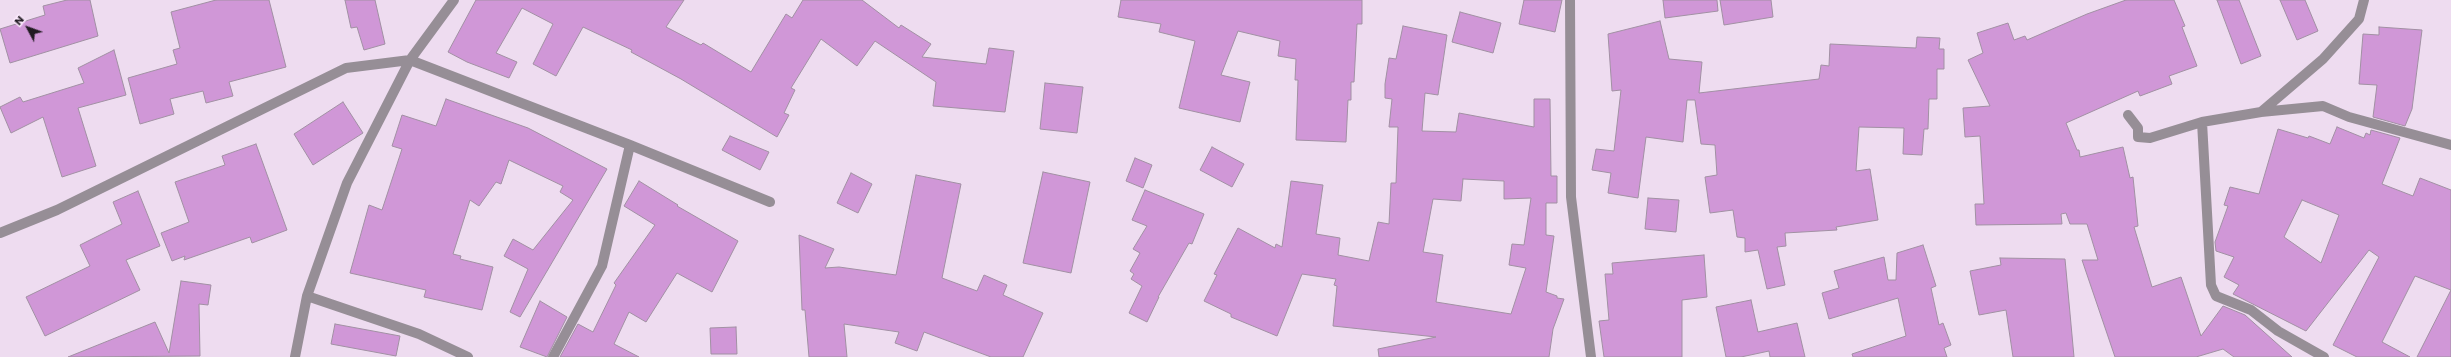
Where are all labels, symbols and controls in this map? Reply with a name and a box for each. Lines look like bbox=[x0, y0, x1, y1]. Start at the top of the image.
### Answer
north arrow bbox=[8, 8, 48, 48]
text: N bbox=[10, 12, 28, 29]

